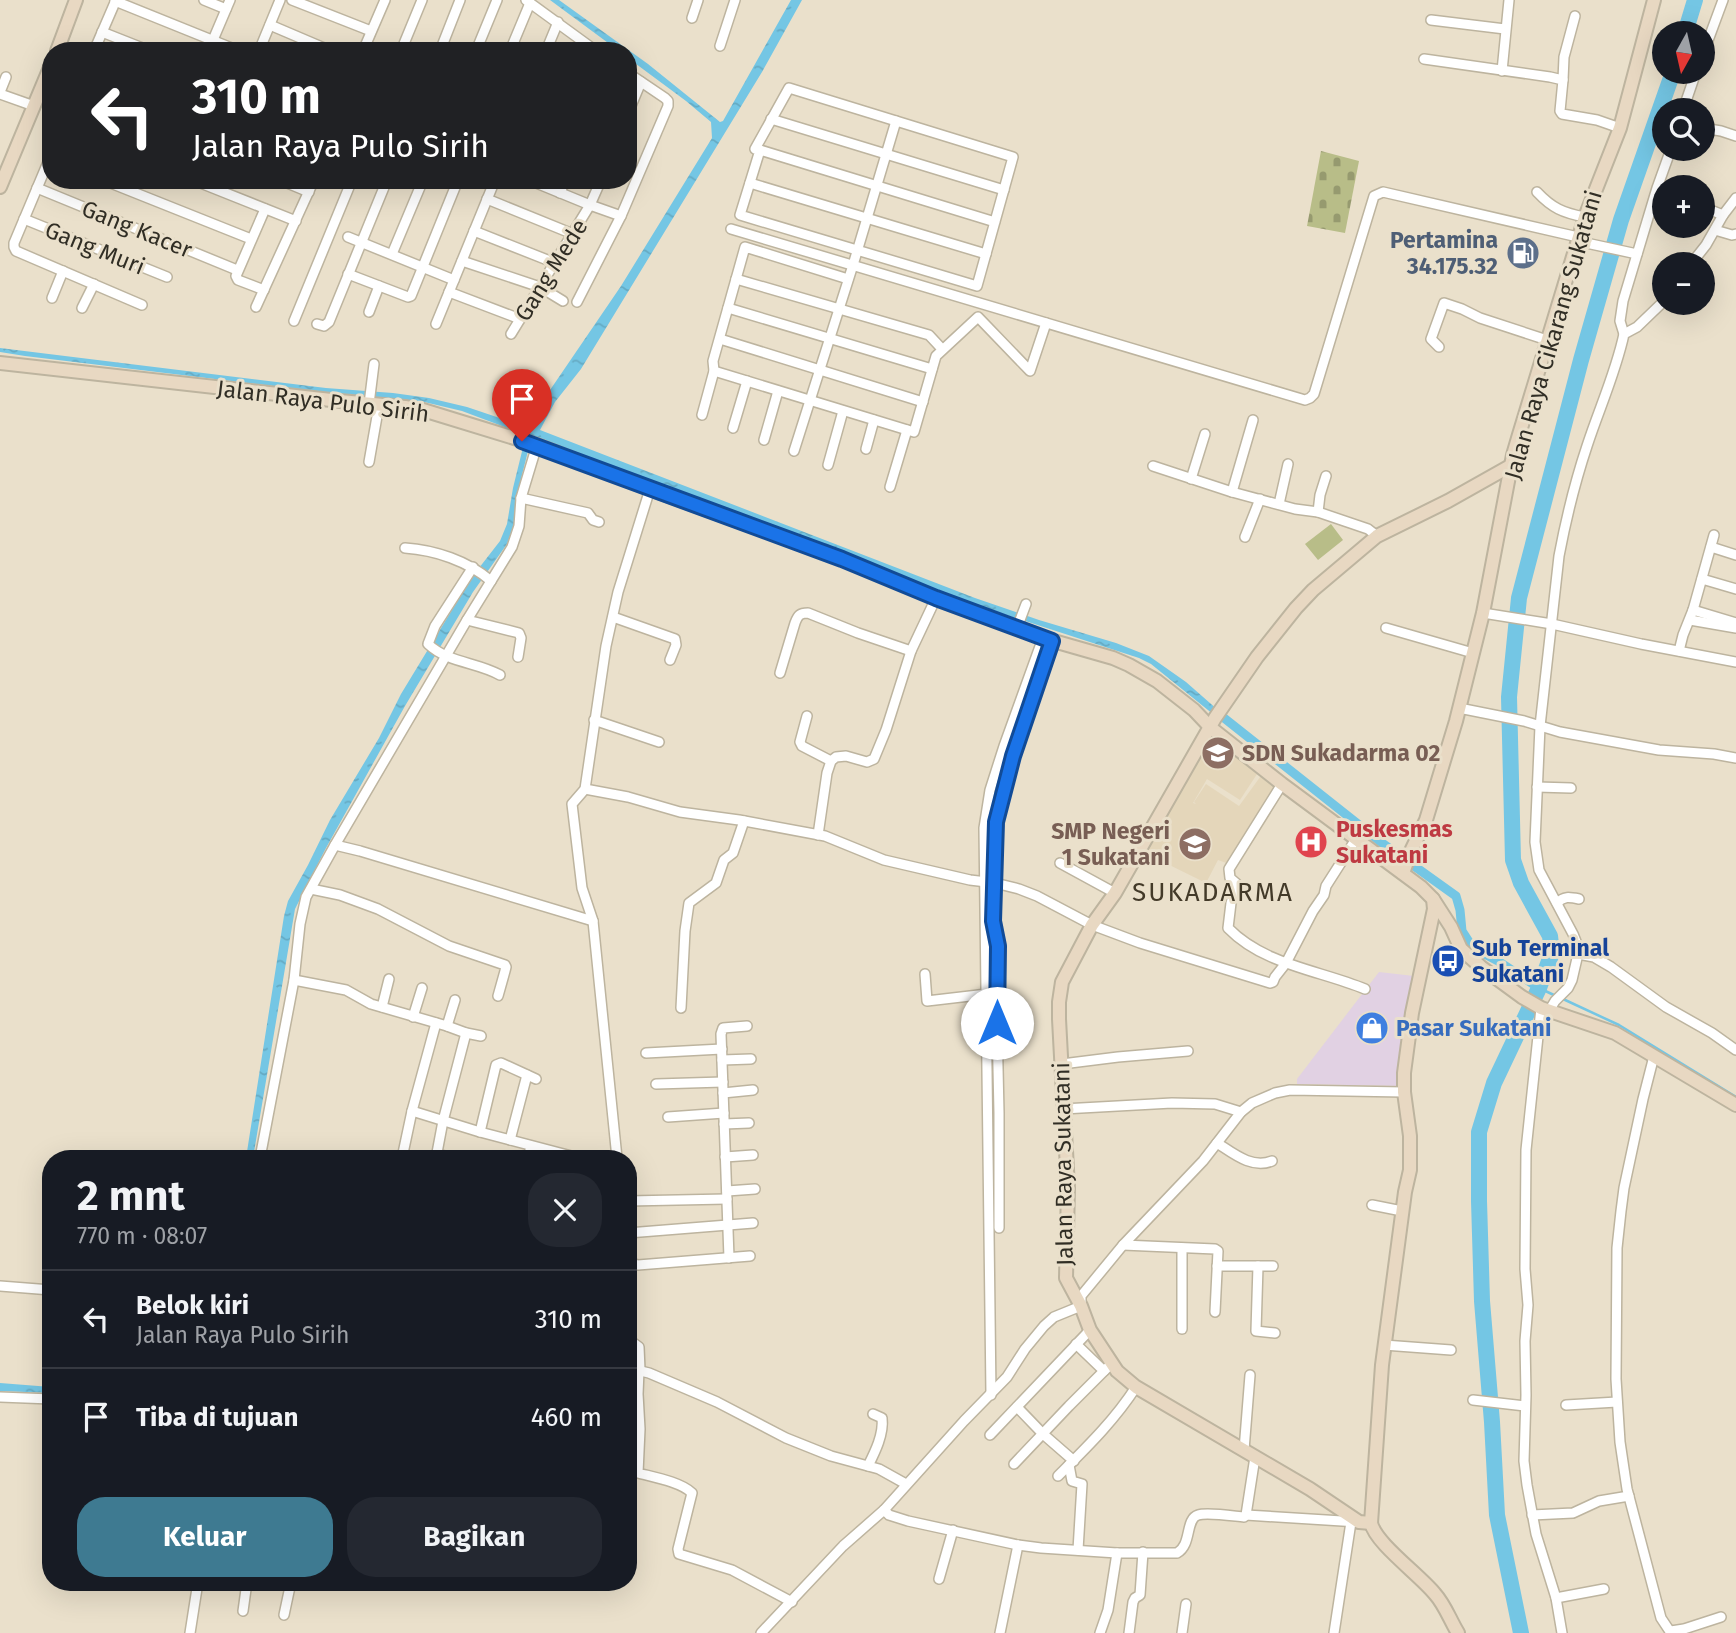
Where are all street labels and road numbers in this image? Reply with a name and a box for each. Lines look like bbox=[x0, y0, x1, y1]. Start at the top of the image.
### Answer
street label: Jalan Raya Cikarang Sukatani bbox=[1498, 187, 1608, 483]
street label: Gang Kacer bbox=[78, 194, 196, 264]
street label: Gang Mede bbox=[509, 214, 593, 326]
street label: Gang Muri bbox=[41, 215, 149, 281]
street label: Jalan Raya Pulo Sirih bbox=[215, 374, 431, 428]
street label: Jalan Raya Sukatani bbox=[1047, 1062, 1079, 1266]

